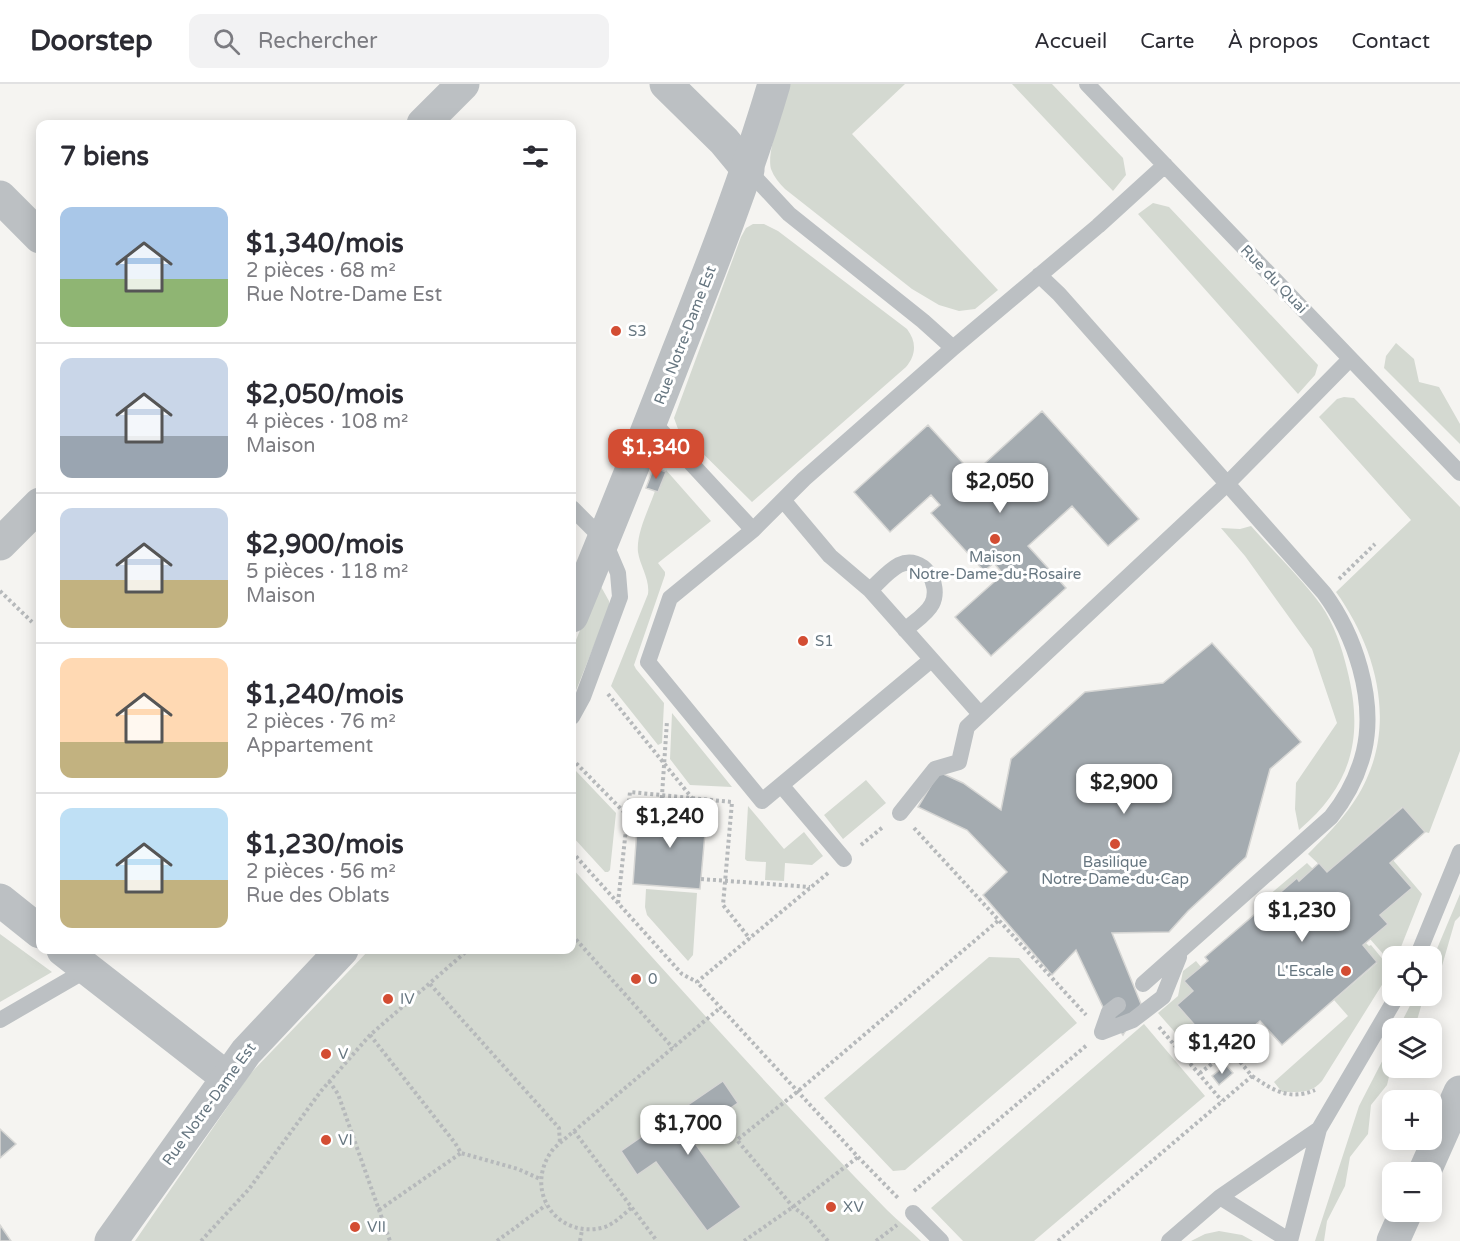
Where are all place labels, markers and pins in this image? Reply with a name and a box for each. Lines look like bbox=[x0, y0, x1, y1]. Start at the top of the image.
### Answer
place label: S3 bbox=[628, 322, 647, 340]
marker: S3 bbox=[609, 324, 623, 338]
pin: $1,340 bbox=[607, 429, 705, 480]
pin: $2,050 bbox=[951, 463, 1049, 514]
marker: Maison Notre-Dame-du-Rosaire bbox=[988, 532, 1002, 546]
place label: Maison Notre-Dame-du-Rosaire bbox=[909, 548, 1081, 583]
place label: S1 bbox=[815, 632, 834, 650]
marker: S1 bbox=[796, 634, 810, 648]
pin: $2,900 bbox=[1075, 764, 1173, 815]
pin: $1,240 bbox=[621, 798, 719, 849]
marker: Basilique Notre-Dame-du-Cap bbox=[1108, 837, 1122, 851]
place label: Basilique Notre-Dame-du-Cap bbox=[1041, 853, 1189, 888]
pin: $1,230 bbox=[1253, 892, 1351, 943]
place label: L'Escale bbox=[1277, 962, 1334, 980]
marker: L'Escale bbox=[1339, 964, 1353, 978]
place label: 0 bbox=[648, 970, 657, 988]
marker: 0 bbox=[629, 972, 643, 986]
place label: IV bbox=[400, 990, 415, 1008]
marker: IV bbox=[381, 992, 395, 1006]
pin: $1,420 bbox=[1173, 1024, 1271, 1075]
place label: V bbox=[338, 1045, 349, 1063]
marker: V bbox=[319, 1047, 333, 1061]
pin: $1,700 bbox=[639, 1105, 737, 1156]
place label: VI bbox=[338, 1131, 353, 1149]
marker: VI bbox=[319, 1133, 333, 1147]
place label: XV bbox=[843, 1198, 865, 1216]
marker: XV bbox=[824, 1200, 838, 1214]
place label: VII bbox=[367, 1218, 386, 1236]
marker: VII bbox=[348, 1220, 362, 1234]

